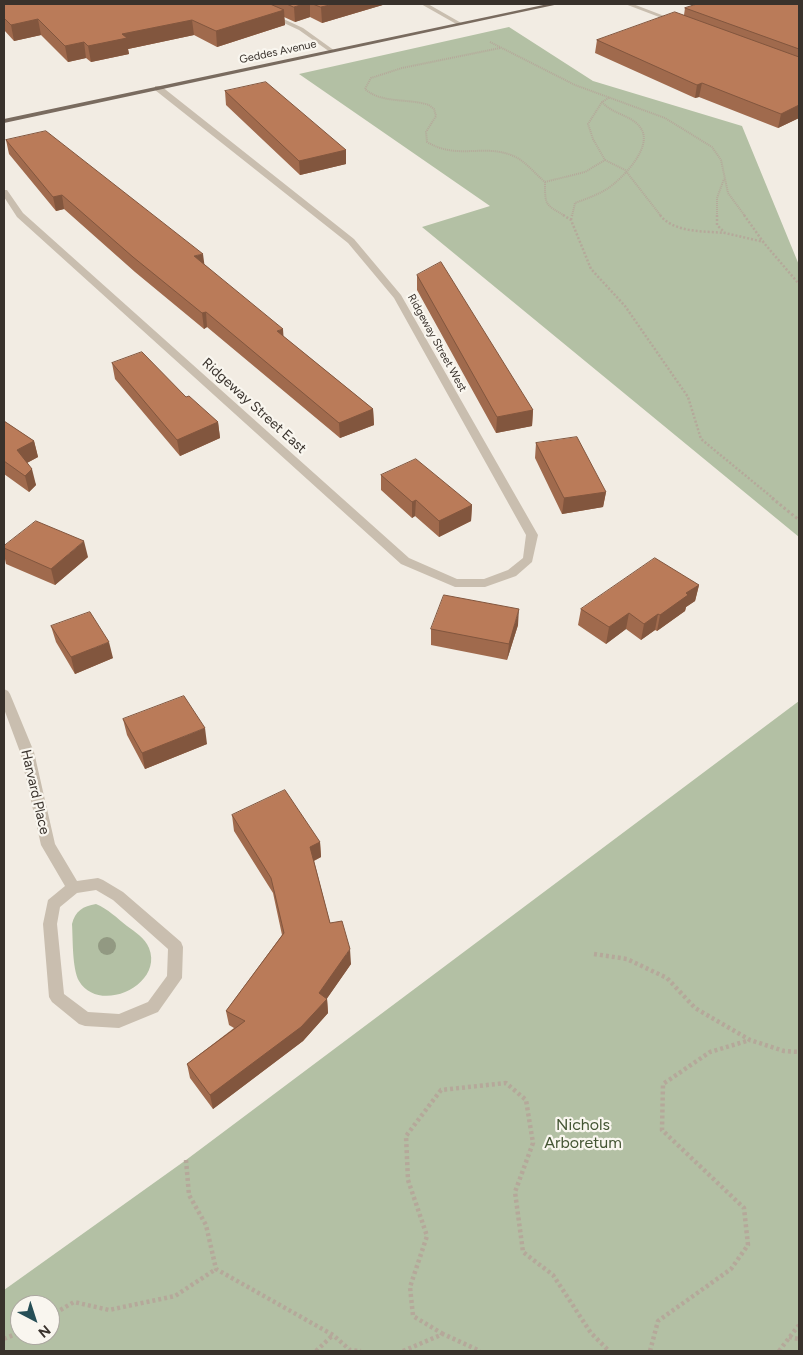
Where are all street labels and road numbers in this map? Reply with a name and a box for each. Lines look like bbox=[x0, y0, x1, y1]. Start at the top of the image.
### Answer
street label: Geddes Avenue bbox=[238, 37, 318, 67]
street label: Ridgeway Street West bbox=[405, 292, 469, 394]
street label: Ridgeway Street East bbox=[198, 355, 310, 457]
street label: Harvard Place bbox=[17, 748, 53, 836]

